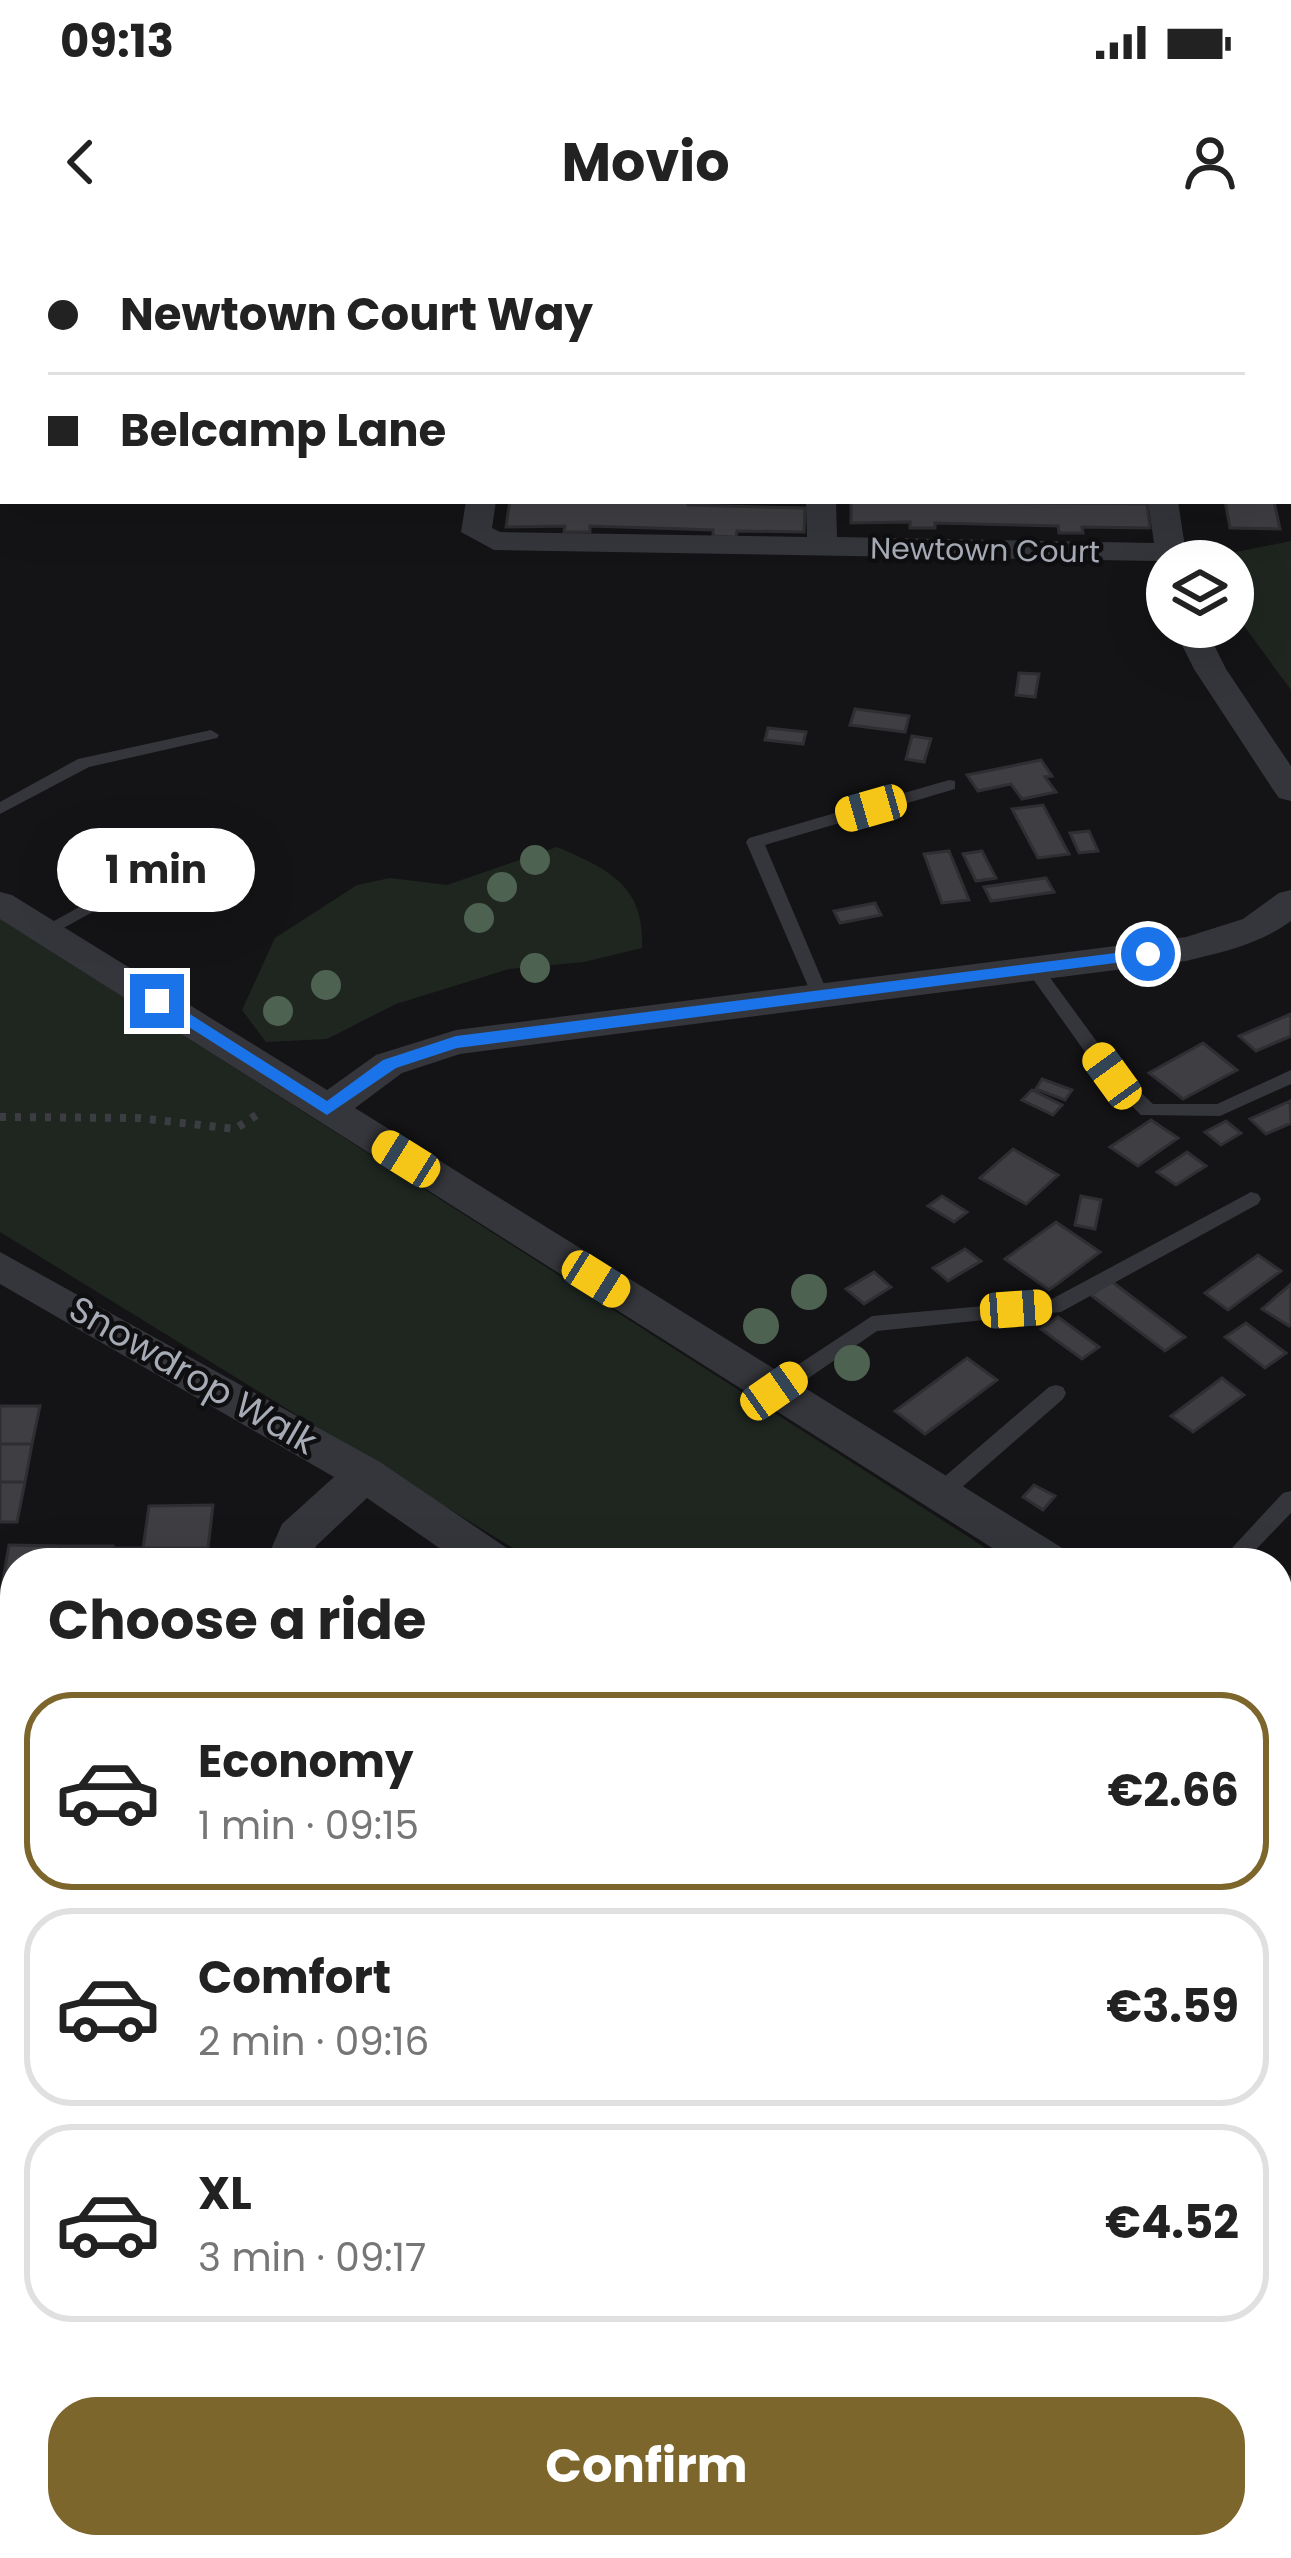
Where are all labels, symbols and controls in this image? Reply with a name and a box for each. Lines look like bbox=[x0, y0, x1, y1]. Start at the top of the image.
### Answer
text: 09:13 bbox=[60, 10, 174, 73]
text: Movio bbox=[561, 124, 730, 200]
icon: back bbox=[48, 129, 114, 195]
icon: person bbox=[1177, 129, 1243, 195]
text: Newtown Court Way bbox=[120, 283, 593, 346]
text: Belcamp Lane bbox=[120, 399, 446, 462]
street label: Newtown Court bbox=[870, 526, 1100, 574]
map controls bbox=[1146, 540, 1254, 648]
button: layers bbox=[1146, 540, 1254, 648]
car bbox=[831, 781, 911, 835]
callout: 1 min bbox=[58, 827, 256, 911]
text: 1 min bbox=[105, 842, 207, 897]
route start bbox=[1121, 927, 1175, 981]
route end bbox=[130, 974, 184, 1028]
car bbox=[1076, 1036, 1148, 1116]
car bbox=[366, 1125, 446, 1193]
car bbox=[556, 1245, 636, 1313]
street label: Snowdrop Walk bbox=[60, 1283, 327, 1467]
car bbox=[979, 1289, 1053, 1329]
car bbox=[734, 1356, 814, 1426]
text: Choose a ride bbox=[48, 1582, 426, 1658]
text: Economy bbox=[198, 1730, 413, 1793]
icon: car bbox=[54, 1737, 162, 1845]
text: €2.66 bbox=[1107, 1759, 1239, 1822]
text: 1 min · 09:15 bbox=[198, 1798, 419, 1853]
text: Comfort bbox=[198, 1946, 391, 2009]
icon: car bbox=[54, 1953, 162, 2061]
text: €3.59 bbox=[1106, 1975, 1239, 2038]
text: 2 min · 09:16 bbox=[198, 2014, 429, 2069]
text: XL bbox=[198, 2162, 252, 2225]
icon: car bbox=[54, 2169, 162, 2277]
text: €4.52 bbox=[1105, 2191, 1239, 2254]
text: 3 min · 09:17 bbox=[198, 2230, 426, 2285]
button: Confirm bbox=[48, 2397, 1245, 2535]

